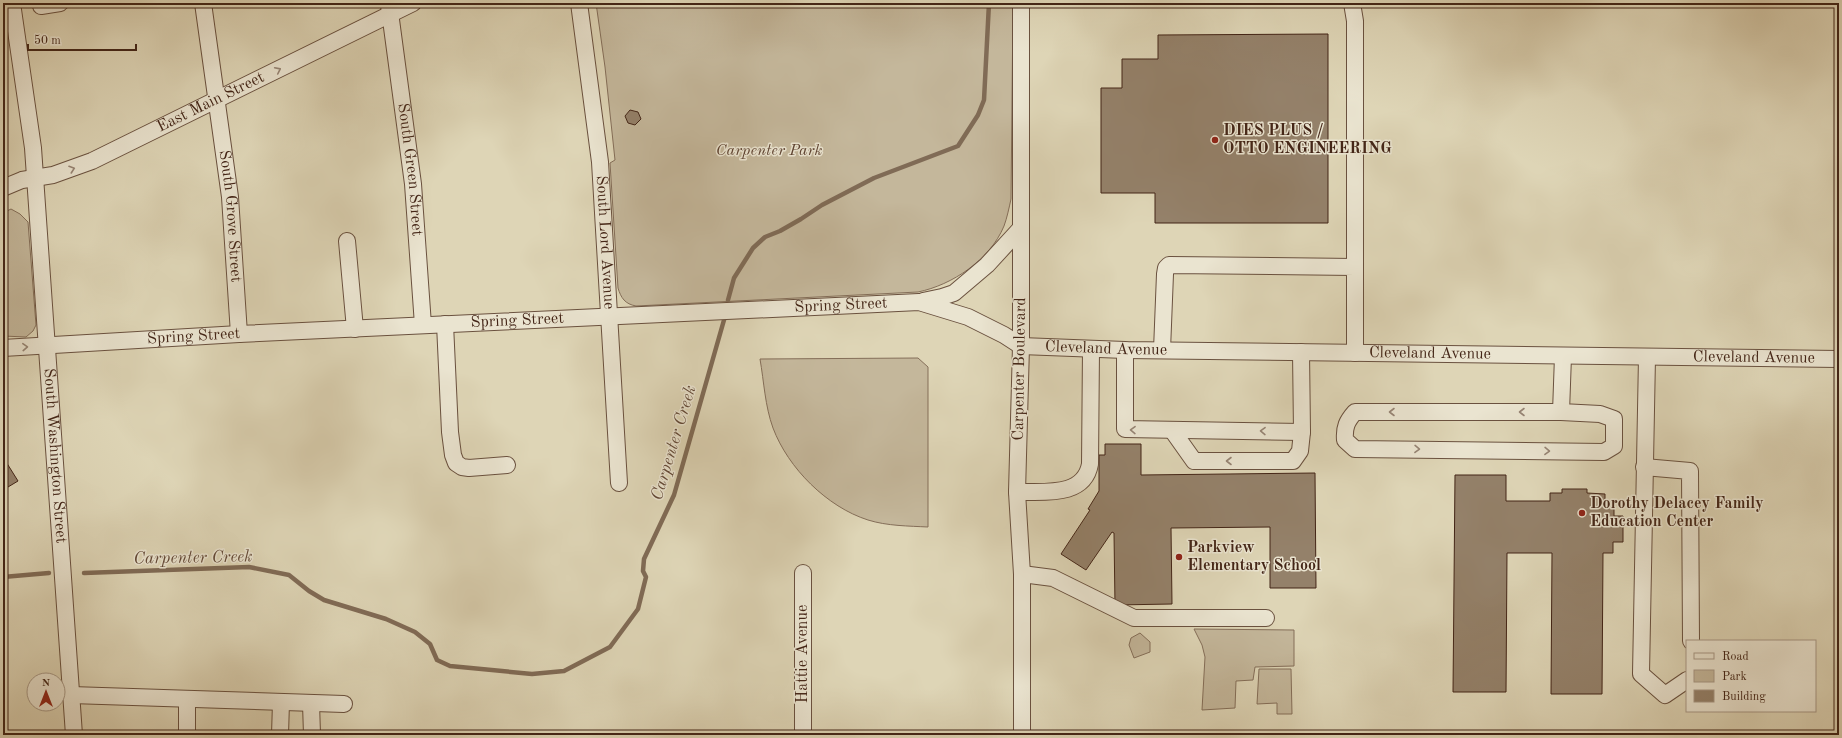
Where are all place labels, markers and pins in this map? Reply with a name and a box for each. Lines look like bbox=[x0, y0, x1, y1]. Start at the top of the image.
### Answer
place label: DIES PLUS / OTTO ENGINEERING bbox=[1223, 123, 1392, 157]
marker: DIES PLUS / OTTO ENGINEERING bbox=[1210, 135, 1220, 145]
place label: Dorothy Delacey Family Education Center bbox=[1590, 496, 1764, 530]
marker: Dorothy Delacey Family Education Center bbox=[1577, 508, 1587, 518]
place label: Parkview Elementary School bbox=[1187, 540, 1321, 574]
marker: Parkview Elementary School bbox=[1174, 552, 1184, 562]

